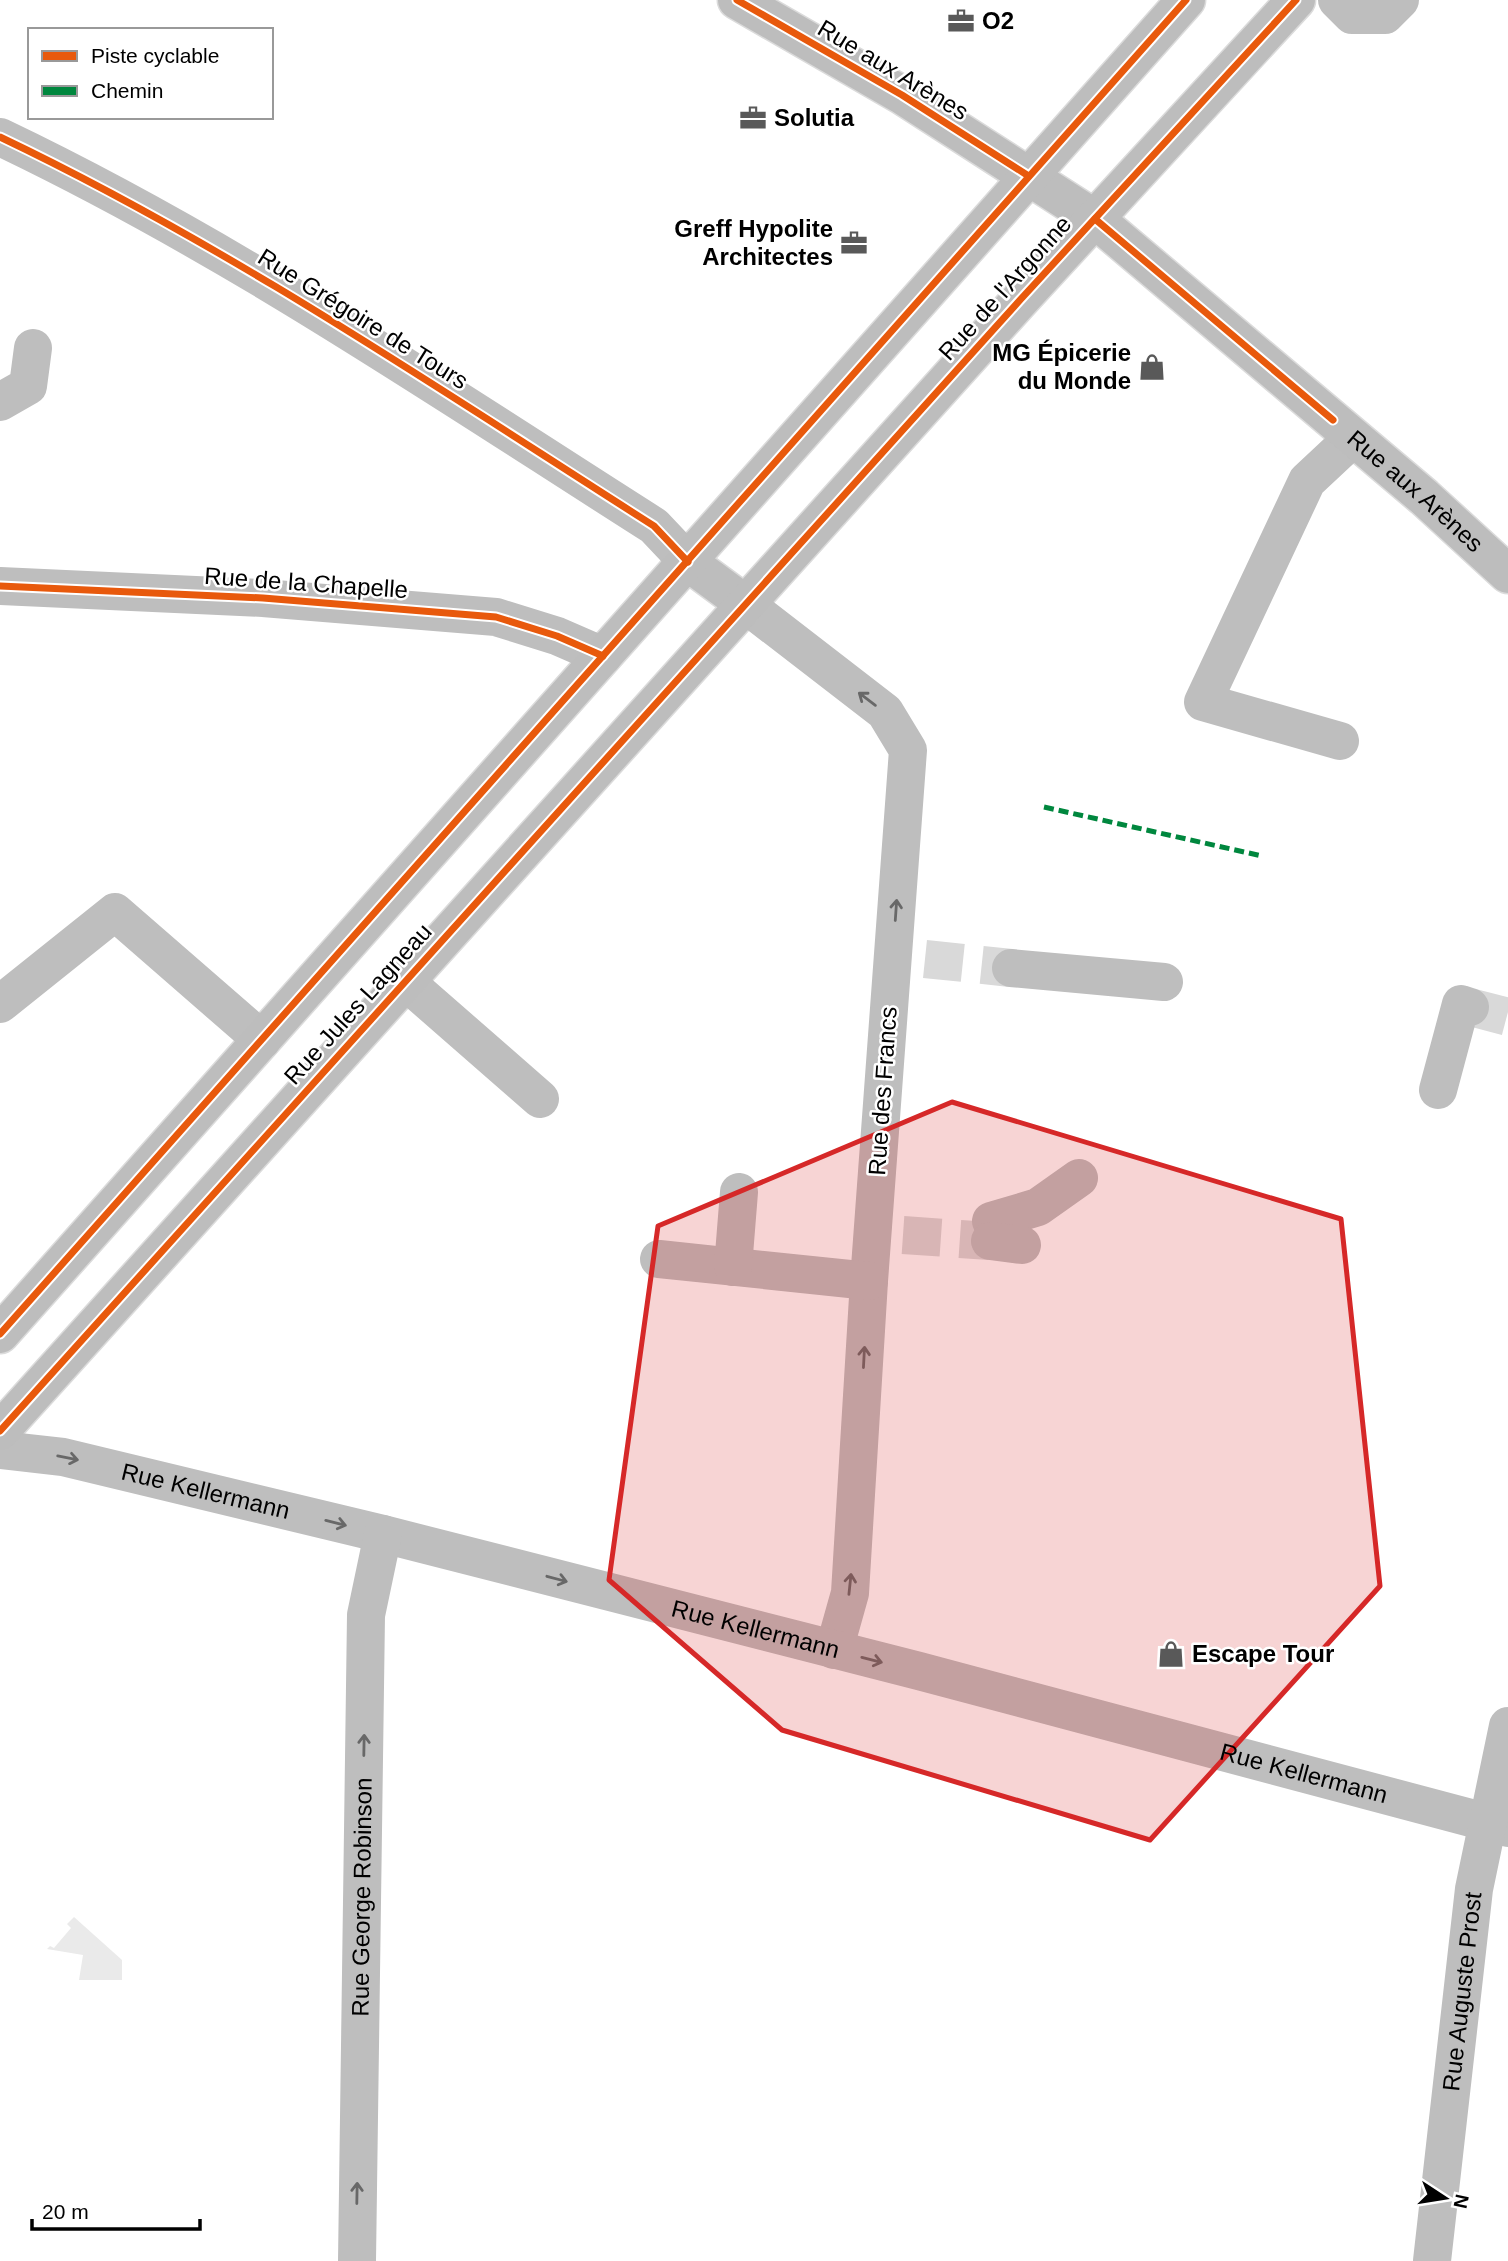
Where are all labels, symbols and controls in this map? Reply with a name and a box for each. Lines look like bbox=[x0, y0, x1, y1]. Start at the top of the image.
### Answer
office icon: O2 bbox=[946, 6, 976, 36]
place label: O2 bbox=[982, 7, 1014, 34]
street label: Rue aux Arènes bbox=[813, 14, 973, 125]
legend bbox=[28, 28, 273, 119]
text: Piste cyclable bbox=[91, 44, 219, 67]
text: Chemin bbox=[91, 79, 163, 102]
office icon: Solutia bbox=[738, 103, 768, 133]
place label: Solutia bbox=[774, 104, 855, 131]
street label: Rue de l'Argonne bbox=[933, 210, 1076, 365]
place label: Greff Hypolite Architectes bbox=[674, 215, 833, 270]
office icon: Greff Hypolite Architectes bbox=[839, 228, 869, 258]
street label: Rue Grégoire de Tours bbox=[253, 243, 473, 394]
place label: MG Épicerie du Monde bbox=[992, 339, 1131, 394]
shop icon: MG Épicerie du Monde bbox=[1137, 352, 1167, 382]
street label: Rue aux Arènes bbox=[1342, 424, 1489, 557]
street label: Rue de la Chapelle bbox=[203, 562, 409, 603]
one-way arrow bbox=[858, 691, 877, 706]
one-way arrow bbox=[890, 900, 903, 922]
street label: Rue Jules Lagneau bbox=[278, 918, 437, 1090]
street label: Rue des Francs bbox=[863, 1006, 902, 1176]
one-way arrow bbox=[858, 1346, 871, 1369]
one-way arrow bbox=[56, 1452, 79, 1466]
street label: Rue Kellermann bbox=[119, 1458, 293, 1524]
one-way arrow bbox=[325, 1517, 347, 1530]
one-way arrow bbox=[545, 1573, 568, 1586]
one-way arrow bbox=[844, 1573, 857, 1596]
street label: Rue Kellermann bbox=[669, 1594, 842, 1663]
shop icon: Escape Tour bbox=[1156, 1639, 1186, 1669]
place label: Escape Tour bbox=[1192, 1640, 1334, 1667]
one-way arrow bbox=[860, 1654, 883, 1667]
one-way arrow bbox=[357, 1734, 371, 1757]
street label: Rue Kellermann bbox=[1217, 1738, 1391, 1808]
street label: Rue George Robinson bbox=[346, 1777, 377, 2017]
street label: Rue Auguste Prost bbox=[1437, 1890, 1487, 2093]
north arrow bbox=[1410, 2163, 1480, 2233]
one-way arrow bbox=[351, 2182, 364, 2205]
scale bar bbox=[32, 2188, 200, 2232]
text: N bbox=[1449, 2193, 1473, 2210]
text: 20 m bbox=[42, 2200, 89, 2223]

